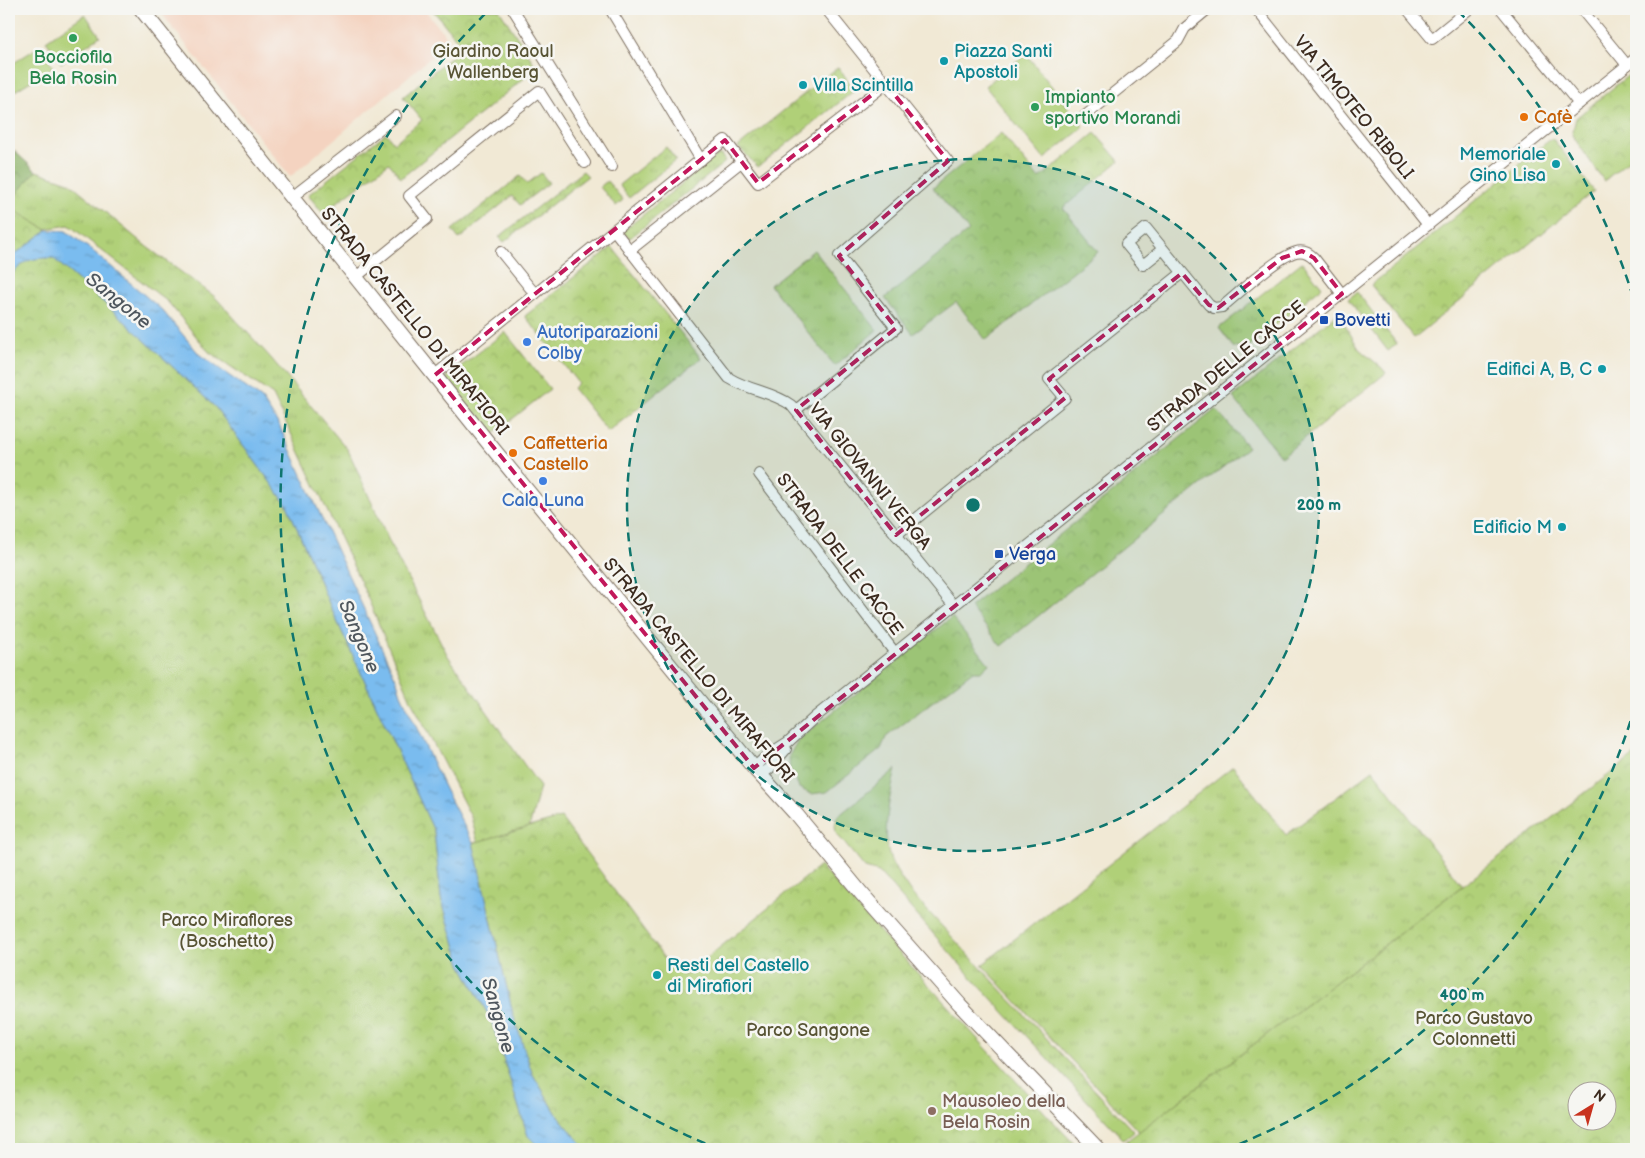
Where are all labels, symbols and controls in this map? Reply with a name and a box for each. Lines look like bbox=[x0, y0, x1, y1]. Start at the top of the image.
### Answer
street label: VIA TIMOTEO RIBOLI bbox=[1289, 31, 1418, 183]
marker: Bocciofila Bela Rosin bbox=[67, 32, 79, 44]
park label: Giardino Raoul Wallenberg bbox=[433, 41, 553, 83]
place label: Piazza Santi Apostoli bbox=[954, 41, 1052, 83]
place label: Bocciofila Bela Rosin bbox=[29, 47, 117, 89]
marker: Piazza Santi Apostoli bbox=[938, 55, 950, 67]
place label: Villa Scintilla bbox=[813, 75, 914, 96]
marker: Villa Scintilla bbox=[797, 79, 809, 91]
place label: Impianto sportivo Morandi bbox=[1045, 87, 1181, 129]
marker: Impianto sportivo Morandi bbox=[1029, 101, 1041, 113]
place label: Cafè bbox=[1534, 107, 1573, 128]
marker: Cafè bbox=[1518, 111, 1530, 123]
place label: Memoriale Gino Lisa bbox=[1459, 144, 1546, 186]
marker: Memoriale Gino Lisa bbox=[1550, 158, 1562, 170]
street label: STRADA CASTELLO DI MIRAFIORI bbox=[316, 203, 513, 439]
water label: Sangone bbox=[81, 268, 155, 334]
street label: STRADA DELLE CACCE bbox=[1143, 296, 1309, 436]
place label: Bovetti bbox=[1334, 310, 1391, 331]
marker: Bovetti bbox=[1318, 314, 1330, 326]
place label: Autoriparazioni Colby bbox=[537, 322, 658, 364]
marker: Autoriparazioni Colby bbox=[521, 336, 533, 348]
place label: Edifici A, B, C bbox=[1486, 359, 1592, 380]
marker: Edifici A, B, C bbox=[1596, 363, 1608, 375]
street label: VIA GIOVANNI VERGA bbox=[804, 399, 935, 554]
place label: Caffetteria Castello bbox=[523, 433, 608, 475]
marker: Caffetteria Castello bbox=[507, 447, 519, 459]
street label: STRADA DELLE CACCE bbox=[772, 469, 907, 639]
marker: Cala Luna bbox=[537, 475, 549, 487]
place label: Cala Luna bbox=[502, 490, 584, 511]
centre of rings bbox=[964, 496, 982, 514]
text: 200 m bbox=[1297, 496, 1341, 515]
place label: Edificio M bbox=[1472, 517, 1552, 538]
marker: Edificio M bbox=[1556, 521, 1568, 533]
place label: Verga bbox=[1009, 544, 1056, 565]
marker: Verga bbox=[993, 548, 1005, 560]
street label: STRADA CASTELLO DI MIRAFIORI bbox=[599, 554, 799, 787]
water label: Sangone bbox=[333, 597, 384, 677]
park label: Parco Miraflores (Boschetto) bbox=[161, 910, 293, 952]
place label: Resti del Castello di Mirafiori bbox=[667, 955, 810, 997]
marker: Resti del Castello di Mirafiori bbox=[651, 969, 663, 981]
water label: Sangone bbox=[476, 975, 519, 1056]
text: 400 m bbox=[1440, 986, 1484, 1005]
park label: Parco Gustavo Colonnetti bbox=[1415, 1008, 1533, 1050]
park label: Parco Sangone bbox=[746, 1020, 870, 1041]
north arrow bbox=[1568, 1080, 1618, 1130]
text: N bbox=[1590, 1086, 1609, 1106]
place label: Mausoleo della Bela Rosin bbox=[942, 1091, 1066, 1133]
marker: Mausoleo della Bela Rosin bbox=[926, 1105, 938, 1117]

